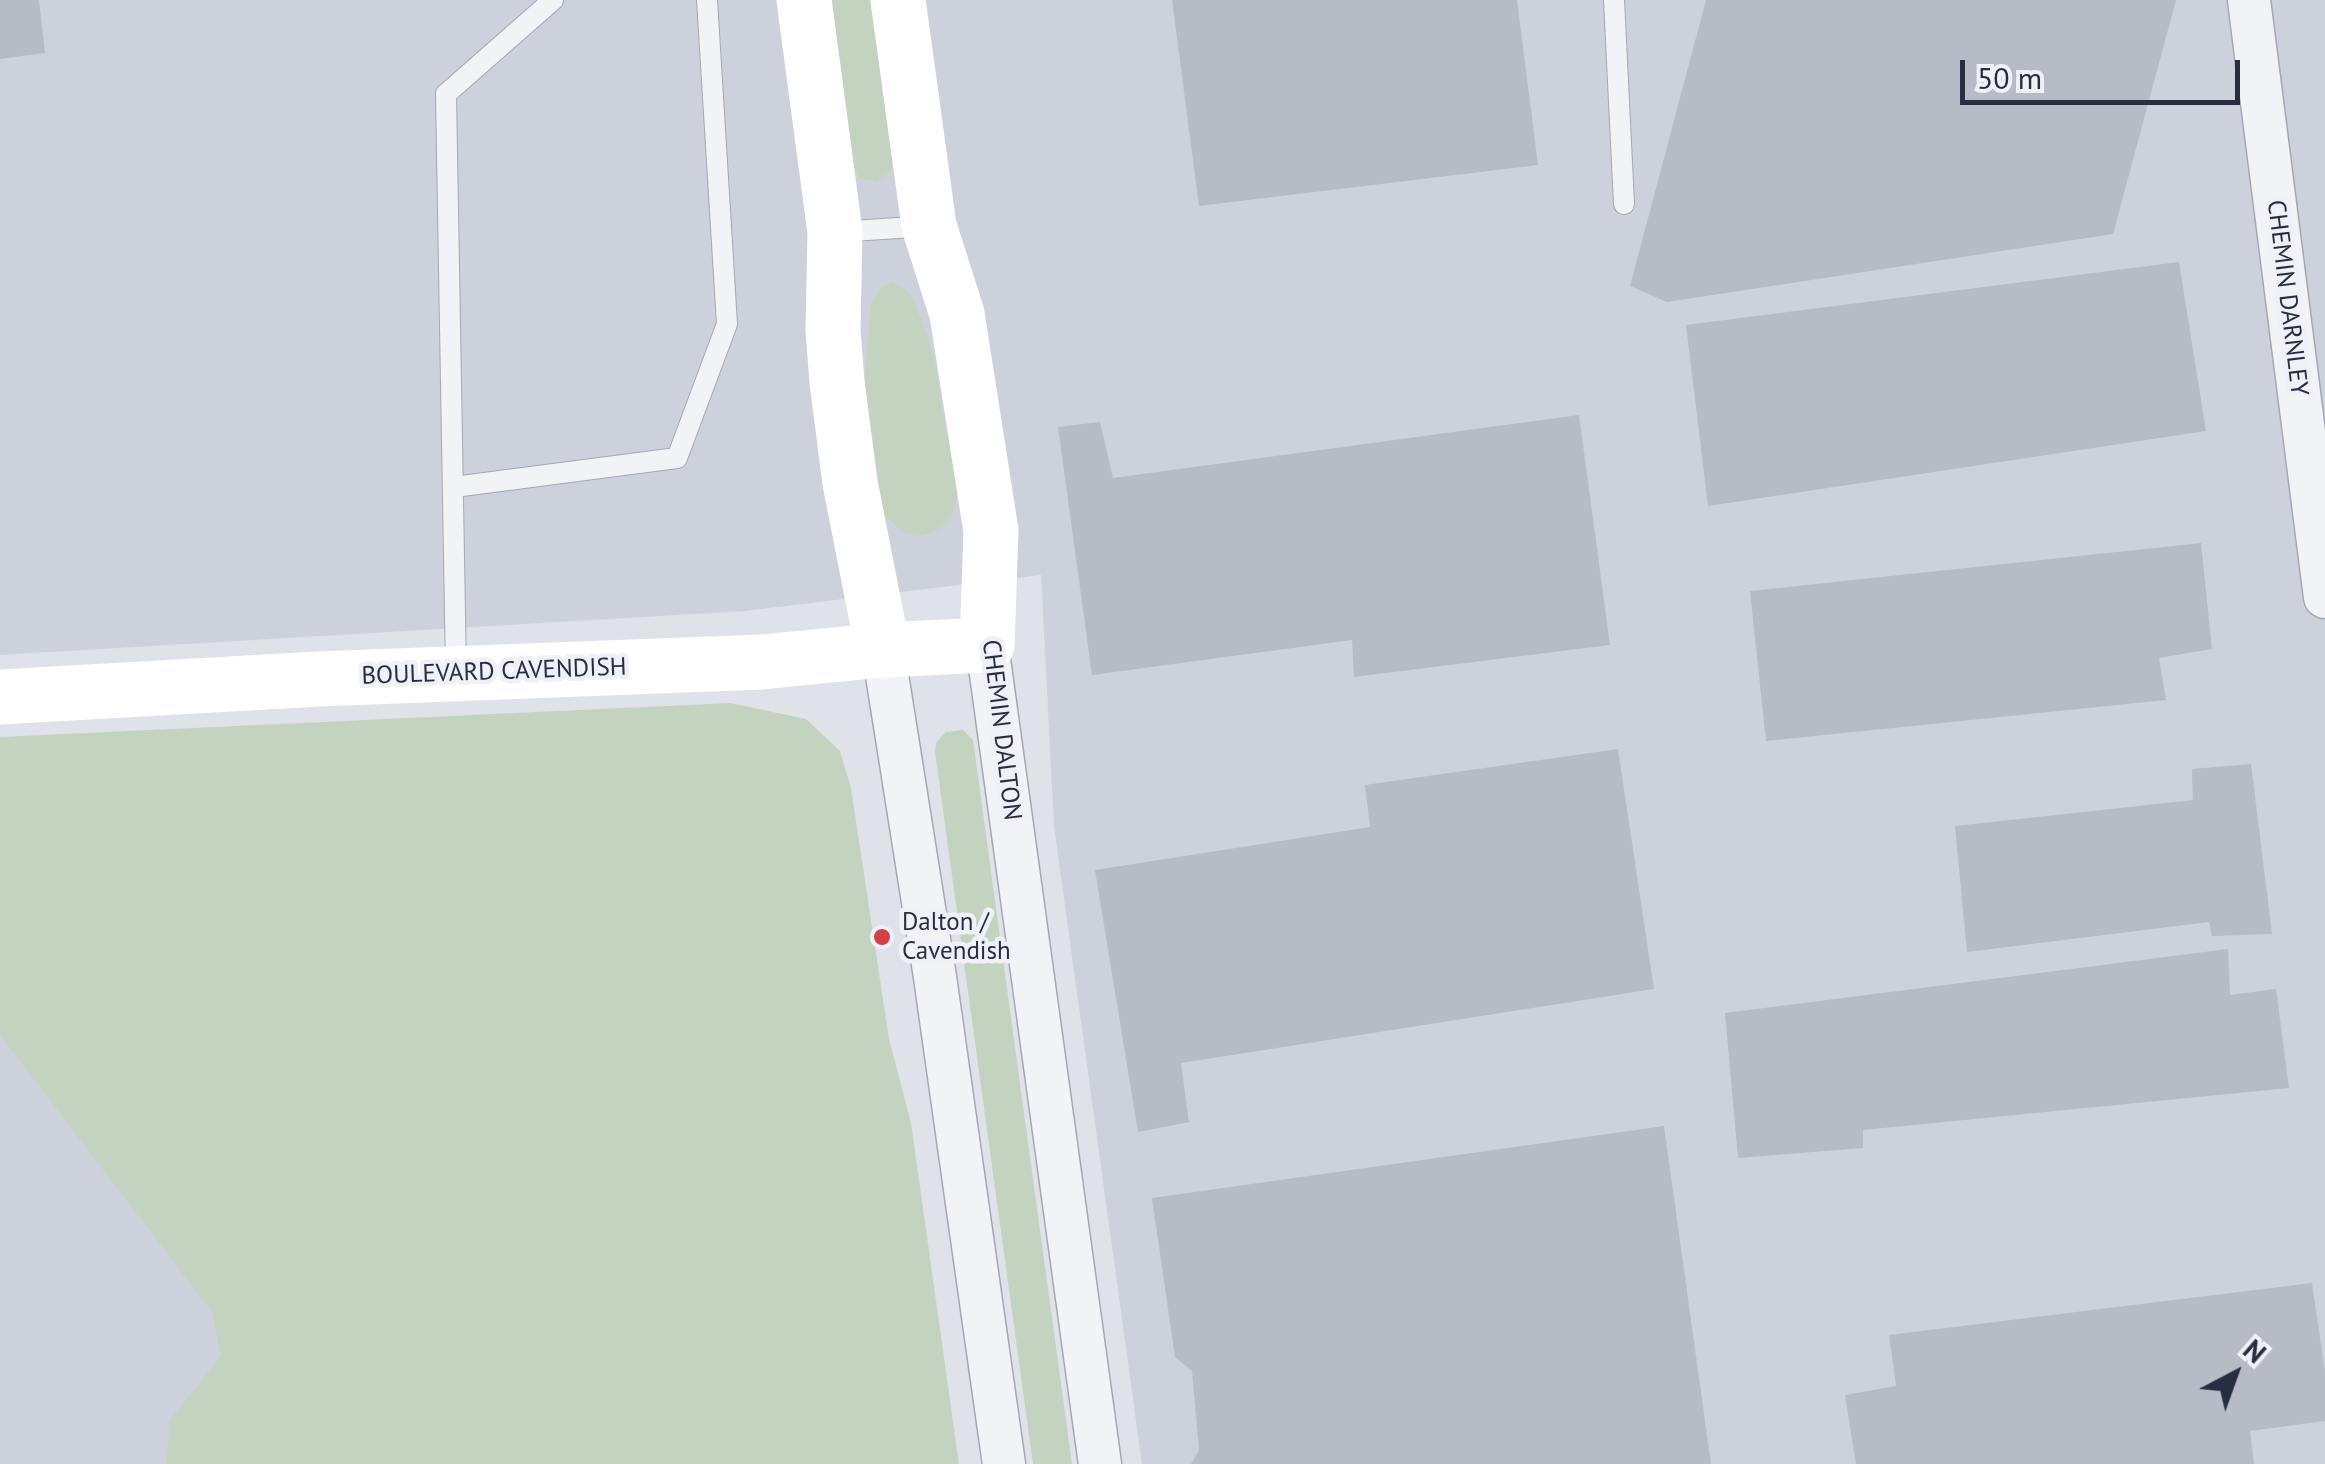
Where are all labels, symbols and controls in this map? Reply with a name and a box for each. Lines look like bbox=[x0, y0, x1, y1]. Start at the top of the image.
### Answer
scale bar bbox=[1965, 40, 2245, 102]
text: 50 m bbox=[1977, 58, 2042, 97]
street label: CHEMIN DARNLEY bbox=[2260, 198, 2314, 398]
street label: CHEMIN DALTON bbox=[975, 638, 1027, 822]
street label: BOULEVARD CAVENDISH bbox=[361, 652, 627, 692]
place label: Dalton / Cavendish bbox=[902, 908, 1011, 967]
marker: Dalton / Cavendish bbox=[871, 926, 893, 948]
north arrow bbox=[2185, 1324, 2285, 1424]
text: N bbox=[2236, 1331, 2274, 1371]

